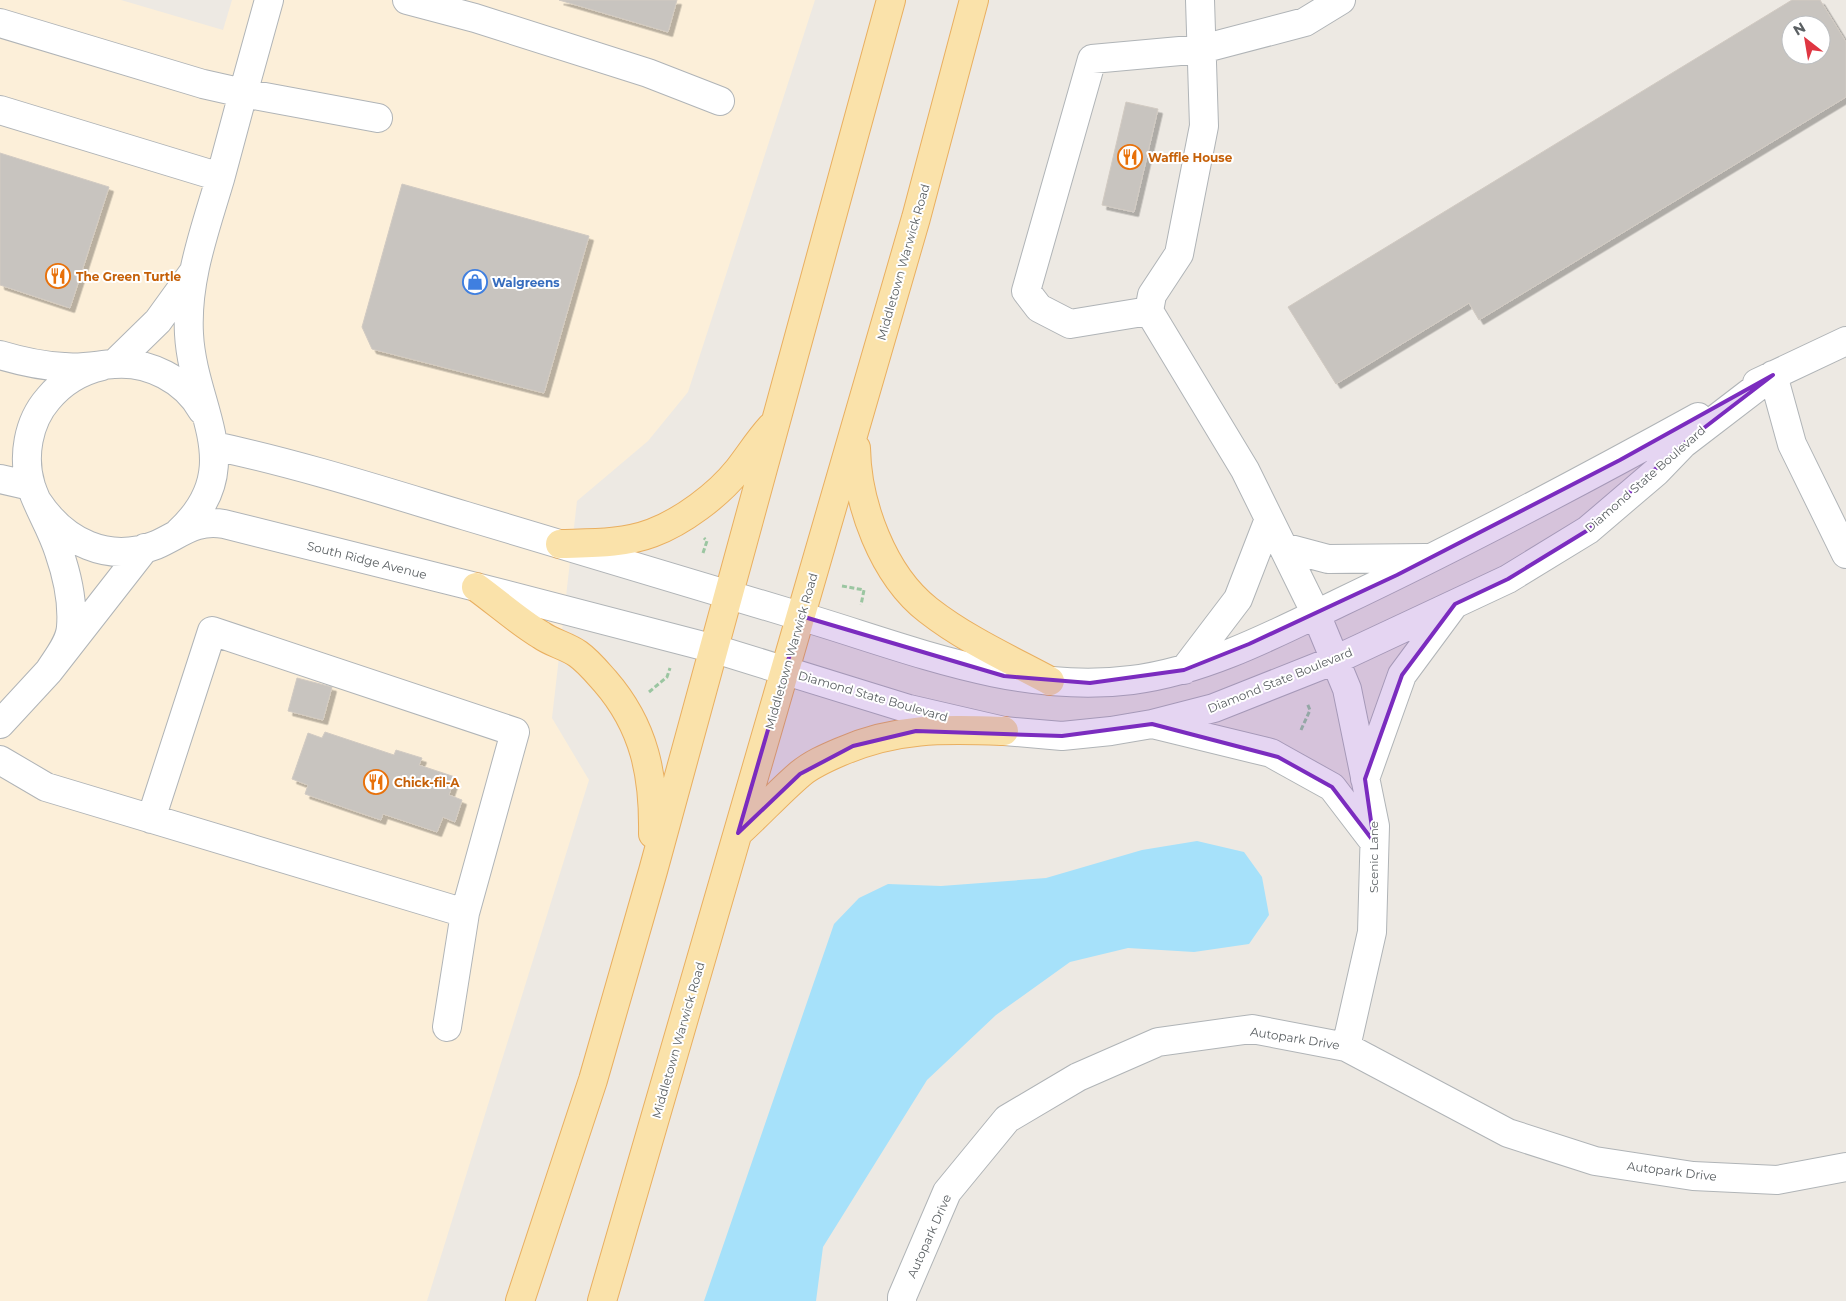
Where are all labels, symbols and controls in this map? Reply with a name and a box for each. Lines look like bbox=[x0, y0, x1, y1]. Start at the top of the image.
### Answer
north arrow bbox=[1781, 15, 1831, 65]
text: N bbox=[1790, 18, 1809, 39]
restaurant icon: Waffle House bbox=[1117, 144, 1143, 170]
place label: Waffle House bbox=[1148, 150, 1233, 165]
street label: Middletown Warwick Road bbox=[873, 182, 933, 342]
restaurant icon: The Green Turtle bbox=[45, 263, 71, 289]
place label: The Green Turtle bbox=[76, 269, 182, 284]
shop icon: Walgreens bbox=[462, 269, 488, 295]
place label: Walgreens bbox=[492, 275, 560, 290]
street label: Diamond State Boulevard bbox=[1582, 422, 1708, 536]
street label: South Ridge Avenue bbox=[305, 538, 429, 582]
street label: Middletown Warwick Road bbox=[761, 571, 821, 731]
street label: Diamond State Boulevard bbox=[1205, 644, 1355, 716]
street label: Diamond State Boulevard bbox=[796, 667, 950, 725]
restaurant icon: Chick-fil-A bbox=[363, 769, 389, 795]
place label: Chick-fil-A bbox=[394, 775, 460, 790]
street label: Scenic Lane bbox=[1366, 821, 1381, 893]
street label: Middletown Warwick Road bbox=[648, 960, 708, 1120]
street label: Autopark Drive bbox=[1249, 1024, 1341, 1052]
street label: Autopark Drive bbox=[1626, 1158, 1718, 1184]
street label: Autopark Drive bbox=[904, 1192, 954, 1280]

